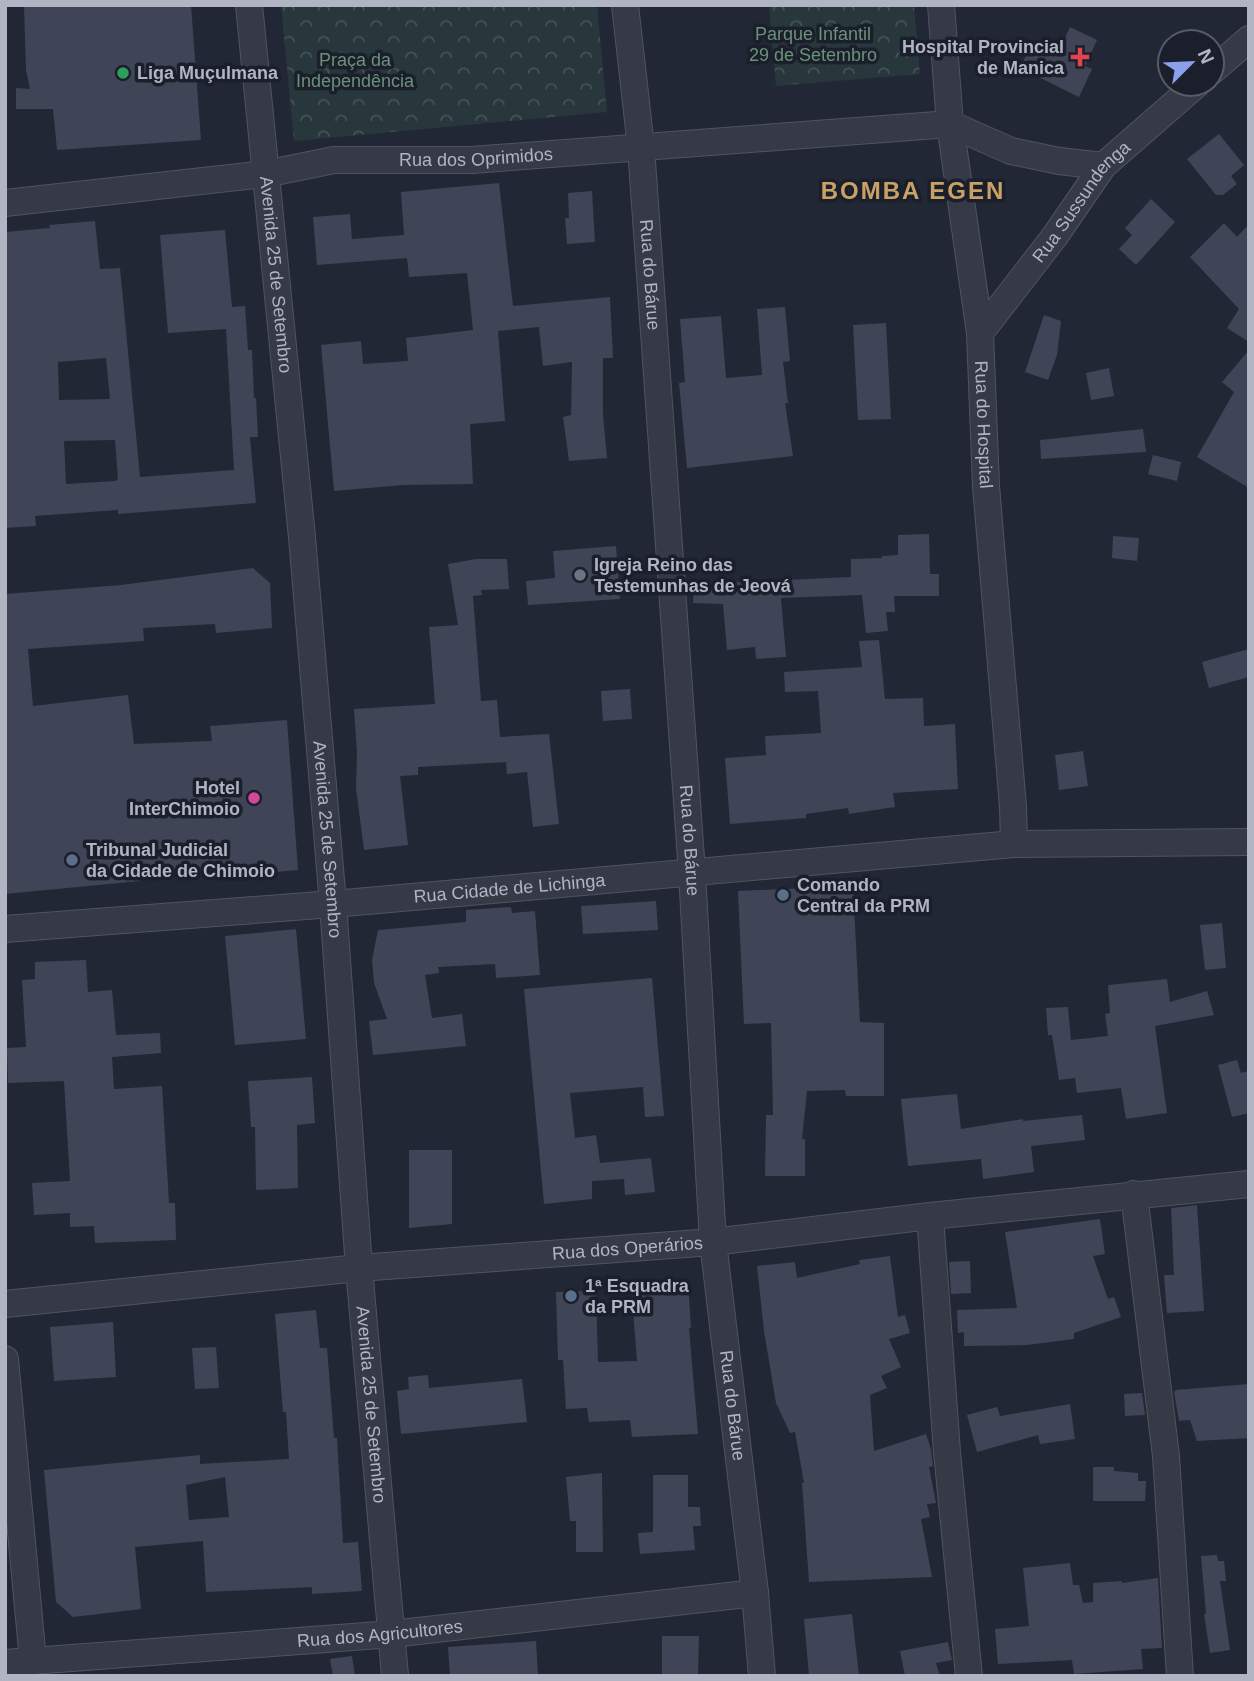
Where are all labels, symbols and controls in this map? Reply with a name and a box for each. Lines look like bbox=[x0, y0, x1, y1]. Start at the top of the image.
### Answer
park label: Parque Infantil 29 de Setembro bbox=[749, 24, 877, 65]
north arrow bbox=[1156, 28, 1226, 98]
place label: Hospital Provincial de Manica bbox=[902, 37, 1065, 78]
text: N bbox=[1194, 46, 1218, 67]
marker: Hospital Provincial de Manica bbox=[1070, 47, 1090, 67]
park label: Praça da Independência bbox=[296, 50, 415, 91]
place label: Liga Muçulmana bbox=[137, 63, 279, 83]
marker: Liga Muçulmana bbox=[115, 65, 131, 81]
street label: Rua Sussundenga bbox=[1028, 136, 1135, 266]
street label: Rua dos Oprimidos bbox=[399, 144, 554, 170]
street label: Avenida 25 de Setembro bbox=[256, 175, 296, 374]
district label: BOMBA EGEN bbox=[821, 177, 1005, 204]
street label: Rua do Bárue bbox=[636, 219, 664, 331]
street label: Rua do Hospital bbox=[971, 360, 996, 489]
place label: Igreja Reino das Testemunhas de Jeová bbox=[594, 555, 792, 596]
marker: Igreja Reino das Testemunhas de Jeová bbox=[572, 567, 588, 583]
street label: Avenida 25 de Setembro bbox=[309, 740, 345, 939]
place label: Hotel InterChimoio bbox=[129, 778, 240, 819]
street label: Rua do Bárue bbox=[676, 784, 703, 896]
marker: Hotel InterChimoio bbox=[246, 790, 262, 806]
place label: Tribunal Judicial da Cidade de Chimoio bbox=[86, 840, 275, 881]
marker: Tribunal Judicial da Cidade de Chimoio bbox=[64, 852, 80, 868]
street label: Rua Cidade de Lichinga bbox=[413, 870, 607, 907]
place label: Comando Central da PRM bbox=[797, 875, 930, 916]
marker: Comando Central da PRM bbox=[775, 887, 791, 903]
street label: Rua dos Operários bbox=[551, 1233, 704, 1264]
place label: 1ª Esquadra da PRM bbox=[585, 1276, 690, 1317]
marker: 1ª Esquadra da PRM bbox=[563, 1288, 579, 1304]
street label: Avenida 25 de Setembro bbox=[352, 1305, 390, 1504]
street label: Rua do Bárue bbox=[716, 1349, 749, 1462]
street label: Rua dos Agricultores bbox=[296, 1616, 464, 1651]

